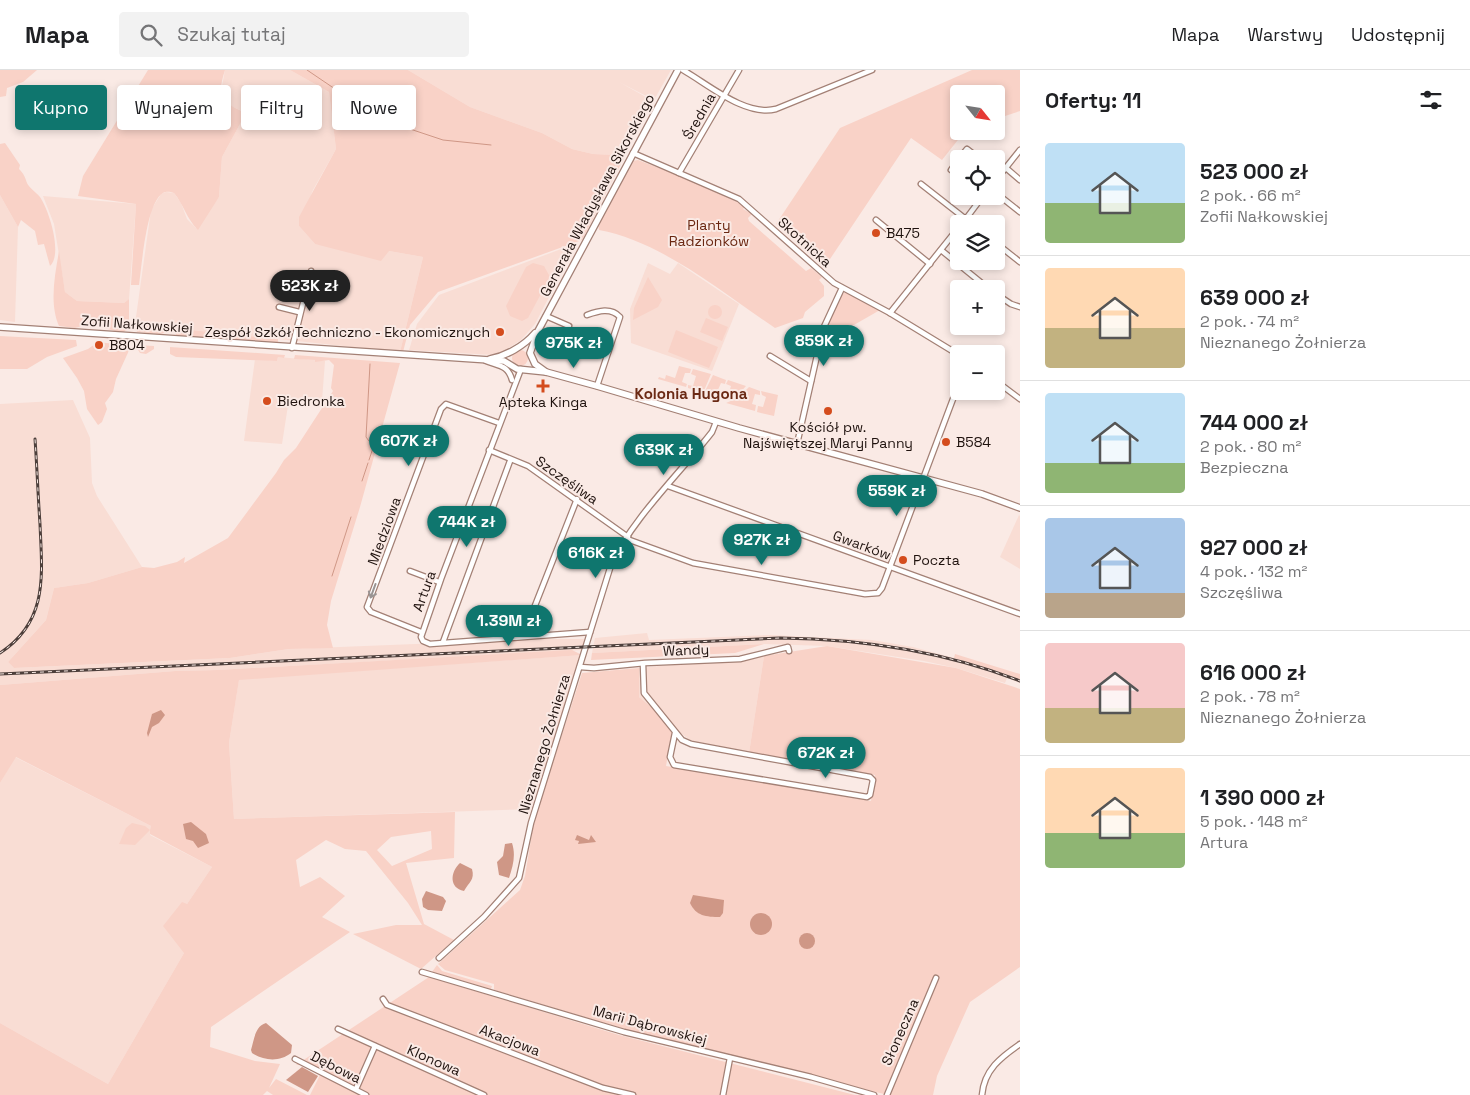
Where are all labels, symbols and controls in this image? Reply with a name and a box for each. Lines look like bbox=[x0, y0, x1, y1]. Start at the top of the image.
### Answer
search box bbox=[119, 12, 469, 57]
text: Mapa bbox=[25, 19, 89, 50]
icon: search bbox=[137, 21, 165, 49]
text: Szukaj tutaj bbox=[177, 22, 286, 47]
text: Mapa bbox=[1172, 23, 1219, 46]
text: Warstwy bbox=[1247, 23, 1323, 46]
text: Udostępnij bbox=[1351, 23, 1445, 46]
chip: Kupno bbox=[15, 85, 107, 130]
chip: Wynajem bbox=[117, 85, 231, 130]
chip: Filtry bbox=[241, 85, 322, 130]
chip: Nowe bbox=[332, 85, 416, 130]
north arrow bbox=[950, 85, 1005, 140]
map controls bbox=[950, 85, 1005, 400]
icon: filters bbox=[1417, 86, 1445, 114]
text: Oferty: 11 bbox=[1045, 87, 1142, 114]
street label: Średnia bbox=[678, 89, 720, 143]
street label: Generała Władysława Sikorskiego bbox=[536, 90, 658, 300]
button: locate bbox=[950, 150, 1005, 205]
text: 523 000 zł bbox=[1200, 158, 1309, 185]
icon: home bbox=[1085, 163, 1145, 223]
text: 2 pok. · 66 m² bbox=[1200, 185, 1301, 206]
text: Zofii Nałkowskiej bbox=[1200, 206, 1328, 227]
street label: Skotnicka bbox=[774, 213, 836, 271]
button: layers bbox=[950, 215, 1005, 270]
park label: Planty Radzionków bbox=[669, 216, 749, 250]
place label: B475 bbox=[886, 224, 920, 242]
marker: B475 bbox=[870, 227, 882, 239]
pin: 523K zł bbox=[264, 270, 356, 312]
text: 523K zł bbox=[281, 275, 339, 296]
button: + bbox=[950, 280, 1005, 335]
text: 639 000 zł bbox=[1200, 284, 1310, 311]
icon: home bbox=[1085, 288, 1145, 348]
street label: Zofii Nałkowskiej bbox=[81, 311, 193, 337]
text: 2 pok. · 74 m² bbox=[1200, 311, 1299, 332]
place label: Zespół Szkół Techniczno - Ekonomicznych bbox=[205, 323, 490, 341]
pin: 859K zł bbox=[778, 324, 870, 367]
marker: Zespół Szkół Techniczno - Ekonomicznych bbox=[494, 326, 506, 338]
pin: 975K zł bbox=[528, 326, 620, 369]
text: 859K zł bbox=[795, 330, 853, 351]
text: 975K zł bbox=[546, 332, 602, 353]
text: Nieznanego Żołnierza bbox=[1200, 332, 1366, 353]
place label: B804 bbox=[109, 336, 145, 354]
marker: B804 bbox=[93, 339, 105, 351]
button: − bbox=[950, 345, 1005, 400]
marker: Apteka Kinga bbox=[537, 380, 549, 392]
district label: Kolonia Hugona bbox=[635, 384, 748, 403]
place label: Biedronka bbox=[277, 392, 345, 410]
place label: Apteka Kinga bbox=[499, 393, 587, 411]
marker: Biedronka bbox=[261, 395, 273, 407]
marker: Kościół pw. Najświętszej Maryi Panny bbox=[822, 405, 834, 417]
text: 744 000 zł bbox=[1200, 409, 1308, 436]
icon: home bbox=[1085, 413, 1145, 473]
place label: Kościół pw. Najświętszej Maryi Panny bbox=[743, 418, 913, 452]
pin: 607K zł bbox=[363, 424, 455, 467]
text: 607K zł bbox=[380, 430, 438, 451]
place label: B584 bbox=[956, 433, 991, 451]
pin: 639K zł bbox=[618, 434, 710, 476]
marker: B584 bbox=[940, 436, 952, 448]
text: 2 pok. · 80 m² bbox=[1200, 436, 1301, 457]
text: 639K zł bbox=[635, 439, 693, 460]
street label: Szczęśliwa bbox=[532, 452, 602, 508]
text: Bezpieczna bbox=[1200, 457, 1288, 478]
pin: 559K zł bbox=[851, 474, 943, 517]
text: 559K zł bbox=[868, 480, 926, 501]
street label: Miedziowa bbox=[363, 494, 405, 568]
pin: 744K zł bbox=[421, 506, 513, 548]
text: 744K zł bbox=[438, 511, 496, 532]
pin: 927K zł bbox=[716, 524, 808, 566]
street label: Gwarków bbox=[830, 526, 894, 564]
text: 927K zł bbox=[734, 529, 791, 550]
text: 927 000 zł bbox=[1200, 534, 1308, 561]
pin: 616K zł bbox=[550, 536, 642, 579]
icon: home bbox=[1085, 538, 1145, 598]
text: 616K zł bbox=[568, 542, 624, 563]
place label: Poczta bbox=[913, 551, 960, 569]
marker: Poczta bbox=[897, 554, 909, 566]
text: 4 pok. · 132 m² bbox=[1200, 561, 1307, 582]
street label: Artura bbox=[408, 568, 440, 614]
text: Szczęśliwa bbox=[1200, 582, 1283, 603]
one-way arrow bbox=[368, 583, 377, 598]
pin: 1.39M zł bbox=[457, 604, 561, 647]
text: 1.39M zł bbox=[477, 610, 541, 631]
street label: Wandy bbox=[663, 640, 709, 660]
text: 616 000 zł bbox=[1200, 659, 1306, 686]
icon: home bbox=[1085, 663, 1145, 723]
street label: Nieznanego Żołnierza bbox=[514, 672, 574, 816]
text: 2 pok. · 78 m² bbox=[1200, 686, 1300, 707]
text: Nieznanego Żołnierza bbox=[1200, 707, 1366, 728]
pin: 672K zł bbox=[780, 736, 872, 779]
text: 672K zł bbox=[798, 742, 854, 763]
text: 1 390 000 zł bbox=[1200, 784, 1325, 811]
icon: home bbox=[1085, 788, 1145, 848]
text: 5 pok. · 148 m² bbox=[1200, 811, 1308, 832]
text: Artura bbox=[1200, 832, 1248, 853]
street label: Słoneczna bbox=[877, 996, 923, 1068]
street label: Marii Dąbrowskiej bbox=[591, 1001, 709, 1049]
street label: Akacjowa bbox=[477, 1020, 543, 1060]
street label: Klonowa bbox=[404, 1040, 464, 1080]
street label: Dębowa bbox=[308, 1047, 364, 1087]

